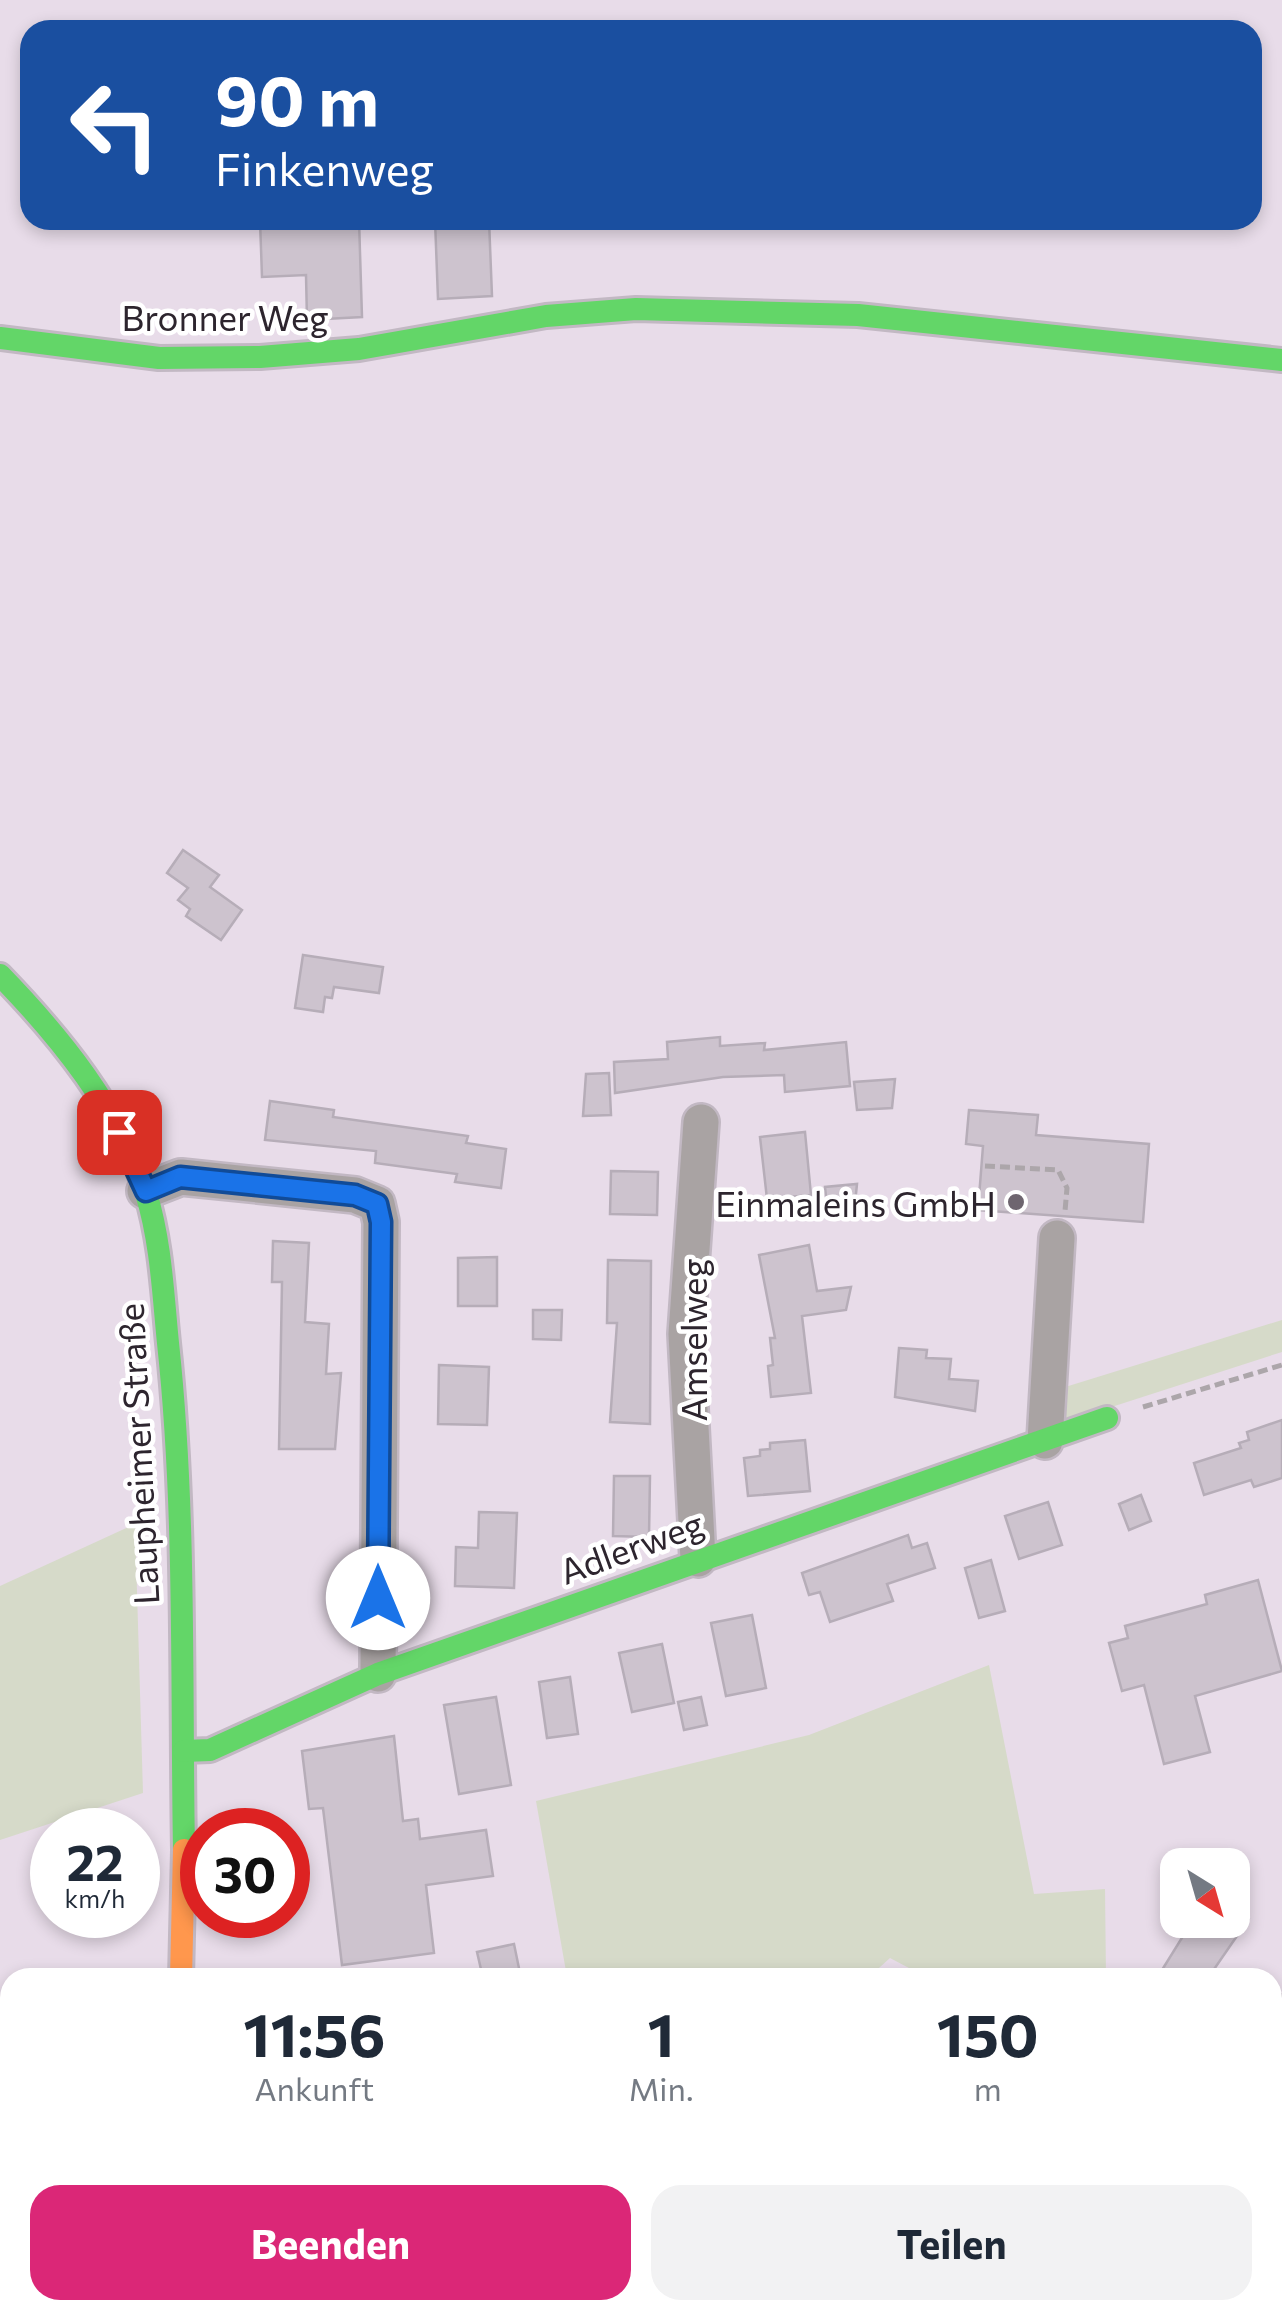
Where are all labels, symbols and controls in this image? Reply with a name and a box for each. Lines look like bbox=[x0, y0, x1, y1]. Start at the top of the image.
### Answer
text: 90 m bbox=[215, 55, 379, 140]
icon: left bbox=[50, 60, 180, 190]
text: Finkenweg bbox=[215, 140, 434, 195]
street label: Bronner Weg bbox=[122, 295, 328, 338]
pin bbox=[77, 1090, 162, 1175]
icon: arrive bbox=[92, 1105, 147, 1160]
place label: Einmaleins GmbH bbox=[715, 1181, 996, 1224]
marker: Einmaleins GmbH bbox=[1005, 1191, 1027, 1213]
street label: Amselweg bbox=[671, 1259, 714, 1421]
street label: Laupheimer Straße bbox=[108, 1302, 166, 1606]
street label: Adlerweg bbox=[553, 1500, 709, 1592]
position arrow bbox=[326, 1546, 430, 1650]
speed limit sign: 30 bbox=[180, 1808, 310, 1938]
text: 22 bbox=[67, 1830, 123, 1891]
north arrow bbox=[1160, 1848, 1250, 1938]
map controls bbox=[1160, 1848, 1250, 1938]
text: km/h bbox=[65, 1883, 125, 1913]
text: 11:56 bbox=[243, 1996, 385, 2069]
text: 1 bbox=[648, 1996, 675, 2069]
text: 150 bbox=[937, 1996, 1039, 2069]
text: Ankunft bbox=[254, 2068, 374, 2108]
text: Min. bbox=[629, 2068, 693, 2108]
text: m bbox=[974, 2068, 1002, 2108]
button: Beenden bbox=[30, 2185, 631, 2300]
button: Teilen bbox=[651, 2185, 1252, 2300]

